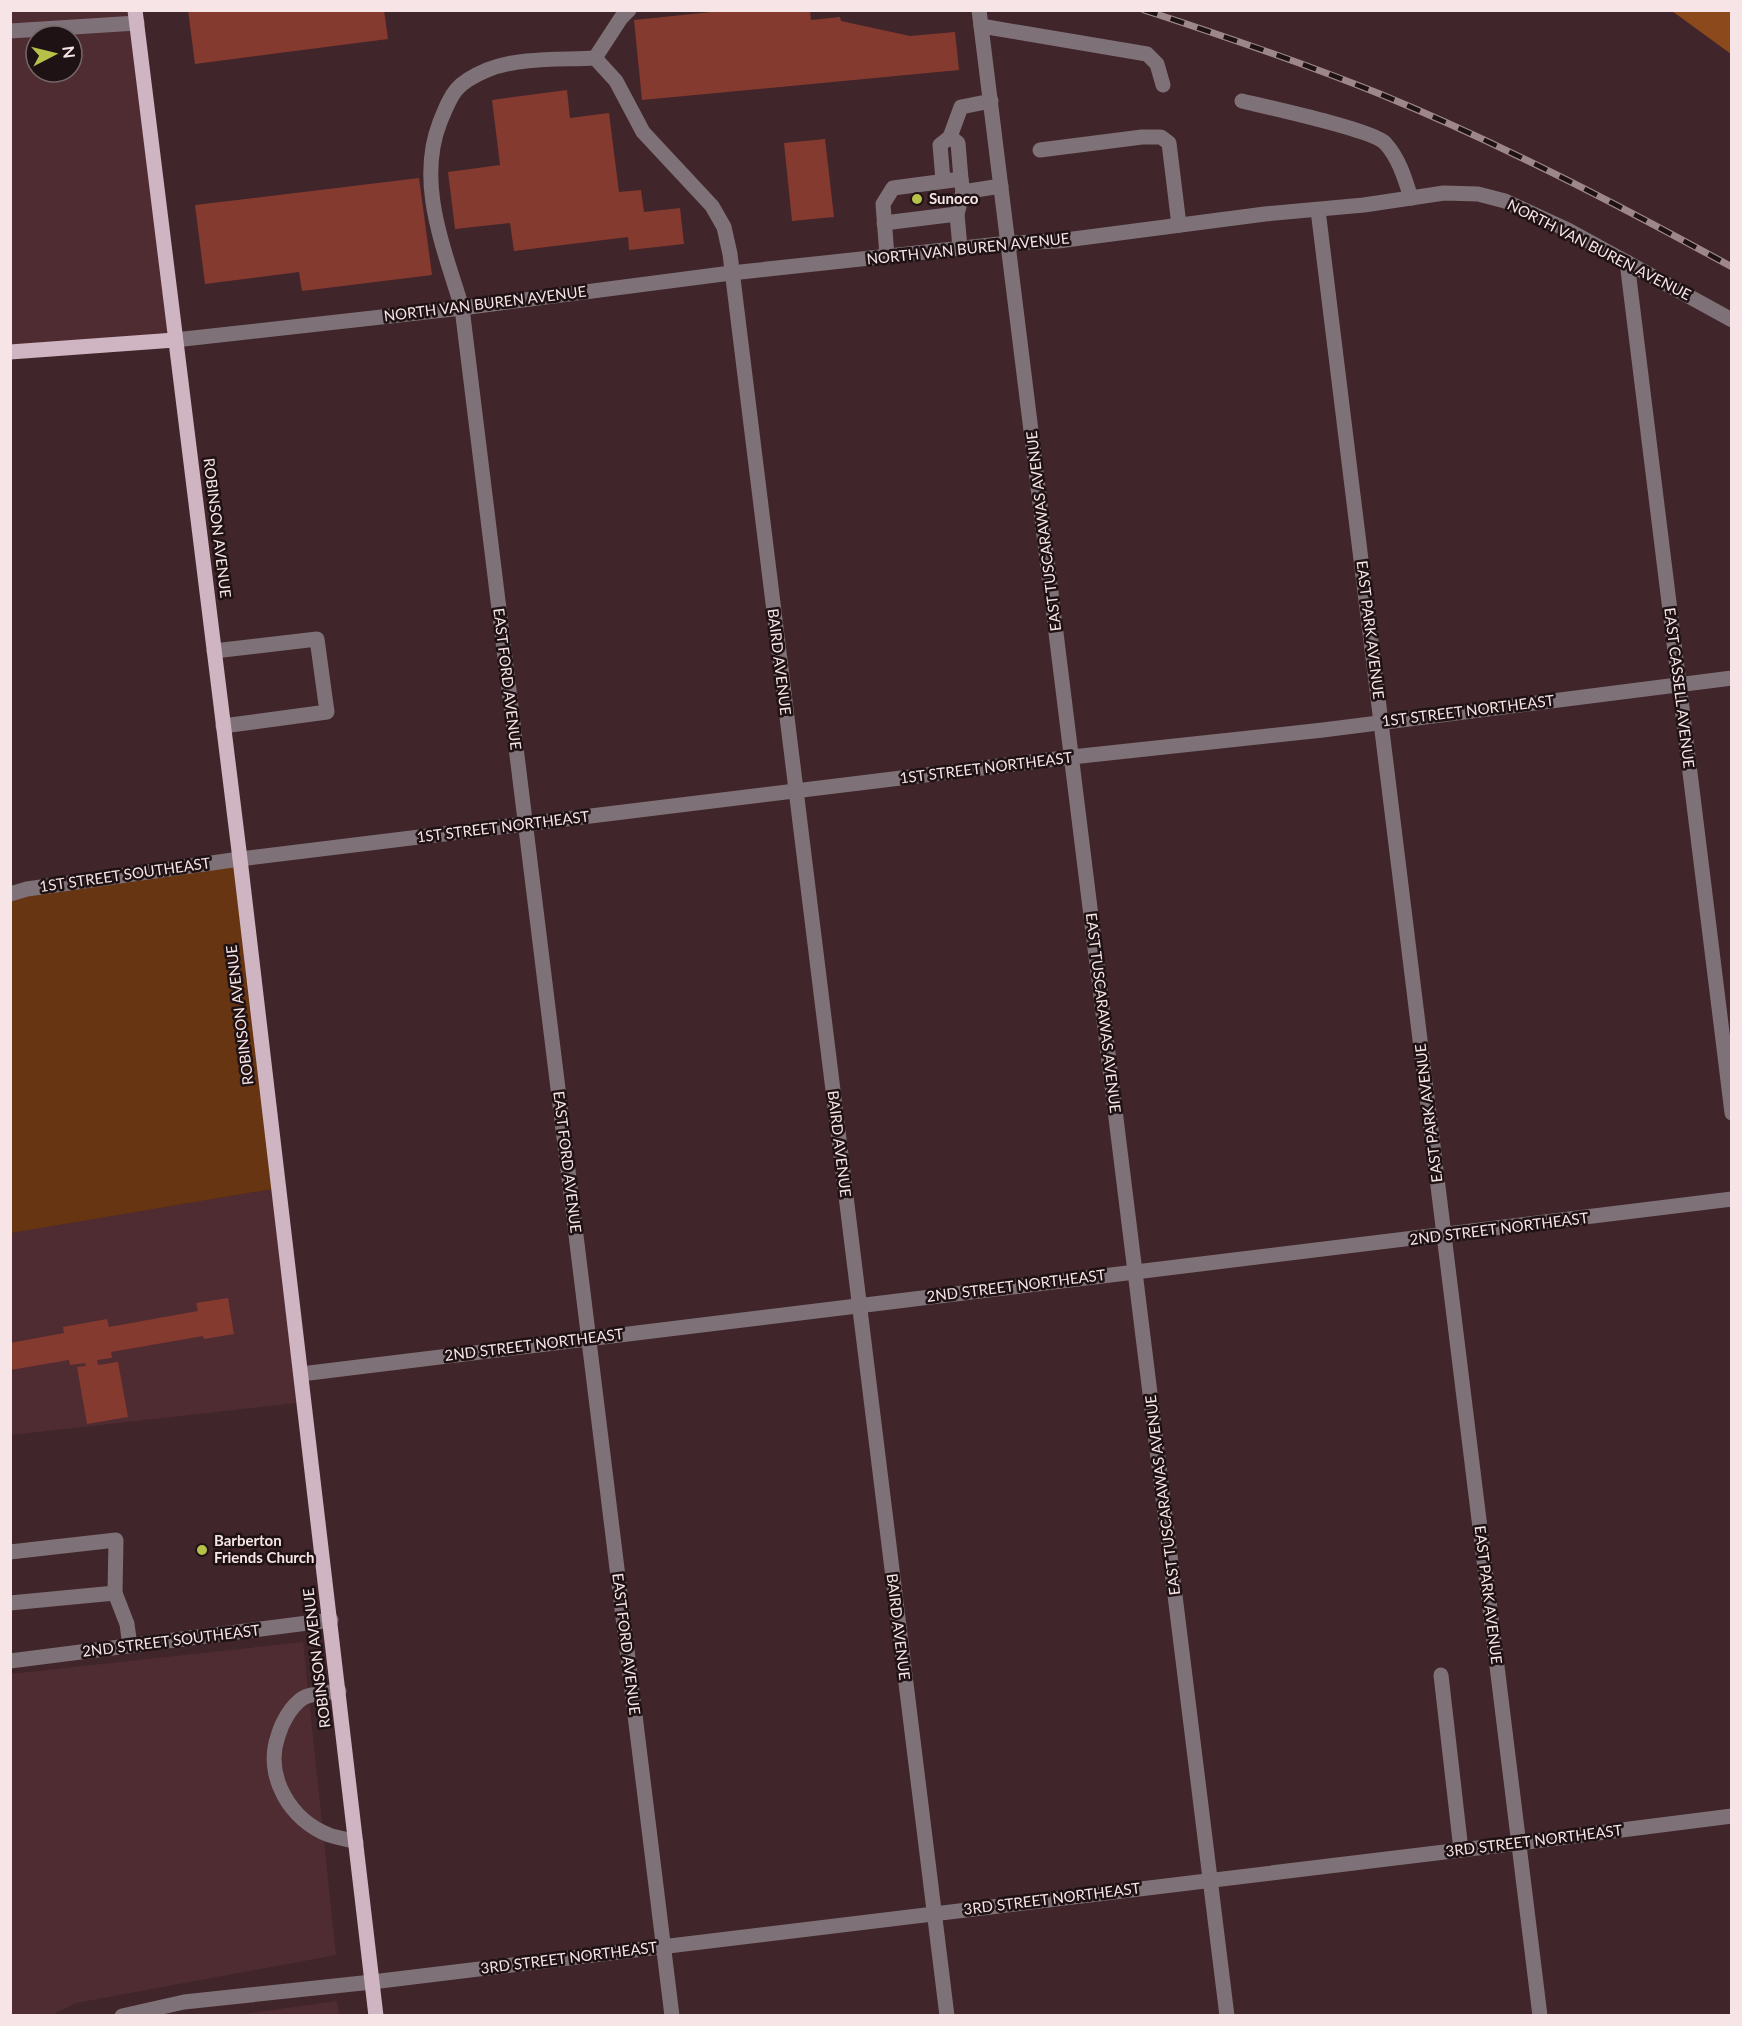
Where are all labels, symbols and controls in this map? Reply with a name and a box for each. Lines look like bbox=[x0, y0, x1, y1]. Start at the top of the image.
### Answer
north arrow bbox=[24, 24, 84, 84]
text: N bbox=[59, 45, 80, 59]
place label: Sunoco bbox=[929, 189, 979, 207]
marker: Sunoco bbox=[910, 192, 924, 206]
street label: NORTH VAN BUREN AVENUE bbox=[1505, 195, 1694, 303]
street label: NORTH VAN BUREN AVENUE bbox=[866, 228, 1070, 268]
street label: NORTH VAN BUREN AVENUE bbox=[383, 282, 587, 324]
street label: EAST TUSCARAWAS AVENUE bbox=[1022, 430, 1064, 632]
street label: ROBINSON AVENUE bbox=[200, 457, 236, 599]
street label: EAST PARK AVENUE bbox=[1354, 559, 1388, 700]
street label: EAST CASSELL AVENUE bbox=[1661, 606, 1699, 769]
street label: EAST FORD AVENUE bbox=[490, 607, 526, 751]
street label: BAIRD AVENUE bbox=[765, 608, 795, 716]
street label: 1ST STREET NORTHEAST bbox=[1381, 690, 1555, 730]
street label: 1ST STREET NORTHEAST bbox=[899, 747, 1073, 787]
street label: 1ST STREET NORTHEAST bbox=[416, 806, 590, 846]
street label: 1ST STREET SOUTHEAST bbox=[38, 853, 212, 895]
street label: EAST TUSCARAWAS AVENUE bbox=[1083, 912, 1125, 1114]
street label: ROBINSON AVENUE bbox=[221, 944, 257, 1086]
street label: EAST PARK AVENUE bbox=[1411, 1043, 1445, 1184]
street label: EAST FORD AVENUE bbox=[550, 1090, 586, 1234]
street label: BAIRD AVENUE bbox=[825, 1090, 855, 1198]
street label: 2ND STREET NORTHEAST bbox=[1408, 1208, 1589, 1248]
street label: 2ND STREET NORTHEAST bbox=[925, 1265, 1106, 1305]
street label: 2ND STREET NORTHEAST bbox=[443, 1324, 624, 1364]
street label: EAST TUSCARAWAS AVENUE bbox=[1141, 1394, 1183, 1596]
street label: EAST PARK AVENUE bbox=[1472, 1524, 1506, 1665]
place label: Barberton Friends Church bbox=[214, 1531, 314, 1566]
marker: Barberton Friends Church bbox=[195, 1543, 209, 1557]
street label: EAST FORD AVENUE bbox=[609, 1572, 645, 1716]
street label: BAIRD AVENUE bbox=[884, 1573, 914, 1681]
street label: ROBINSON AVENUE bbox=[298, 1587, 334, 1729]
street label: 2ND STREET SOUTHEAST bbox=[81, 1620, 261, 1660]
street label: 3RD STREET NORTHEAST bbox=[1444, 1820, 1623, 1860]
street label: 3RD STREET NORTHEAST bbox=[962, 1878, 1141, 1918]
street label: 3RD STREET NORTHEAST bbox=[479, 1937, 658, 1977]

